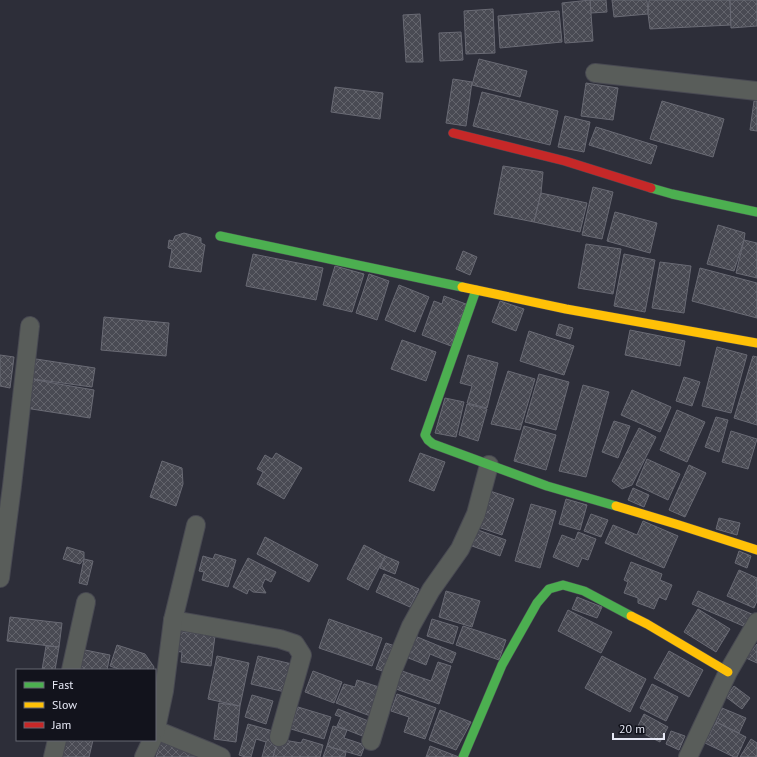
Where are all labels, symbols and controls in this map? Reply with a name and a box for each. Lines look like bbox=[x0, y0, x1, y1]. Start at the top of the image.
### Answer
legend bbox=[16, 669, 156, 741]
text: Fast bbox=[52, 677, 73, 692]
text: Slow bbox=[52, 697, 77, 712]
scale bar bbox=[613, 715, 664, 741]
text: Jam bbox=[51, 717, 71, 732]
text: 20 m bbox=[619, 721, 645, 736]

